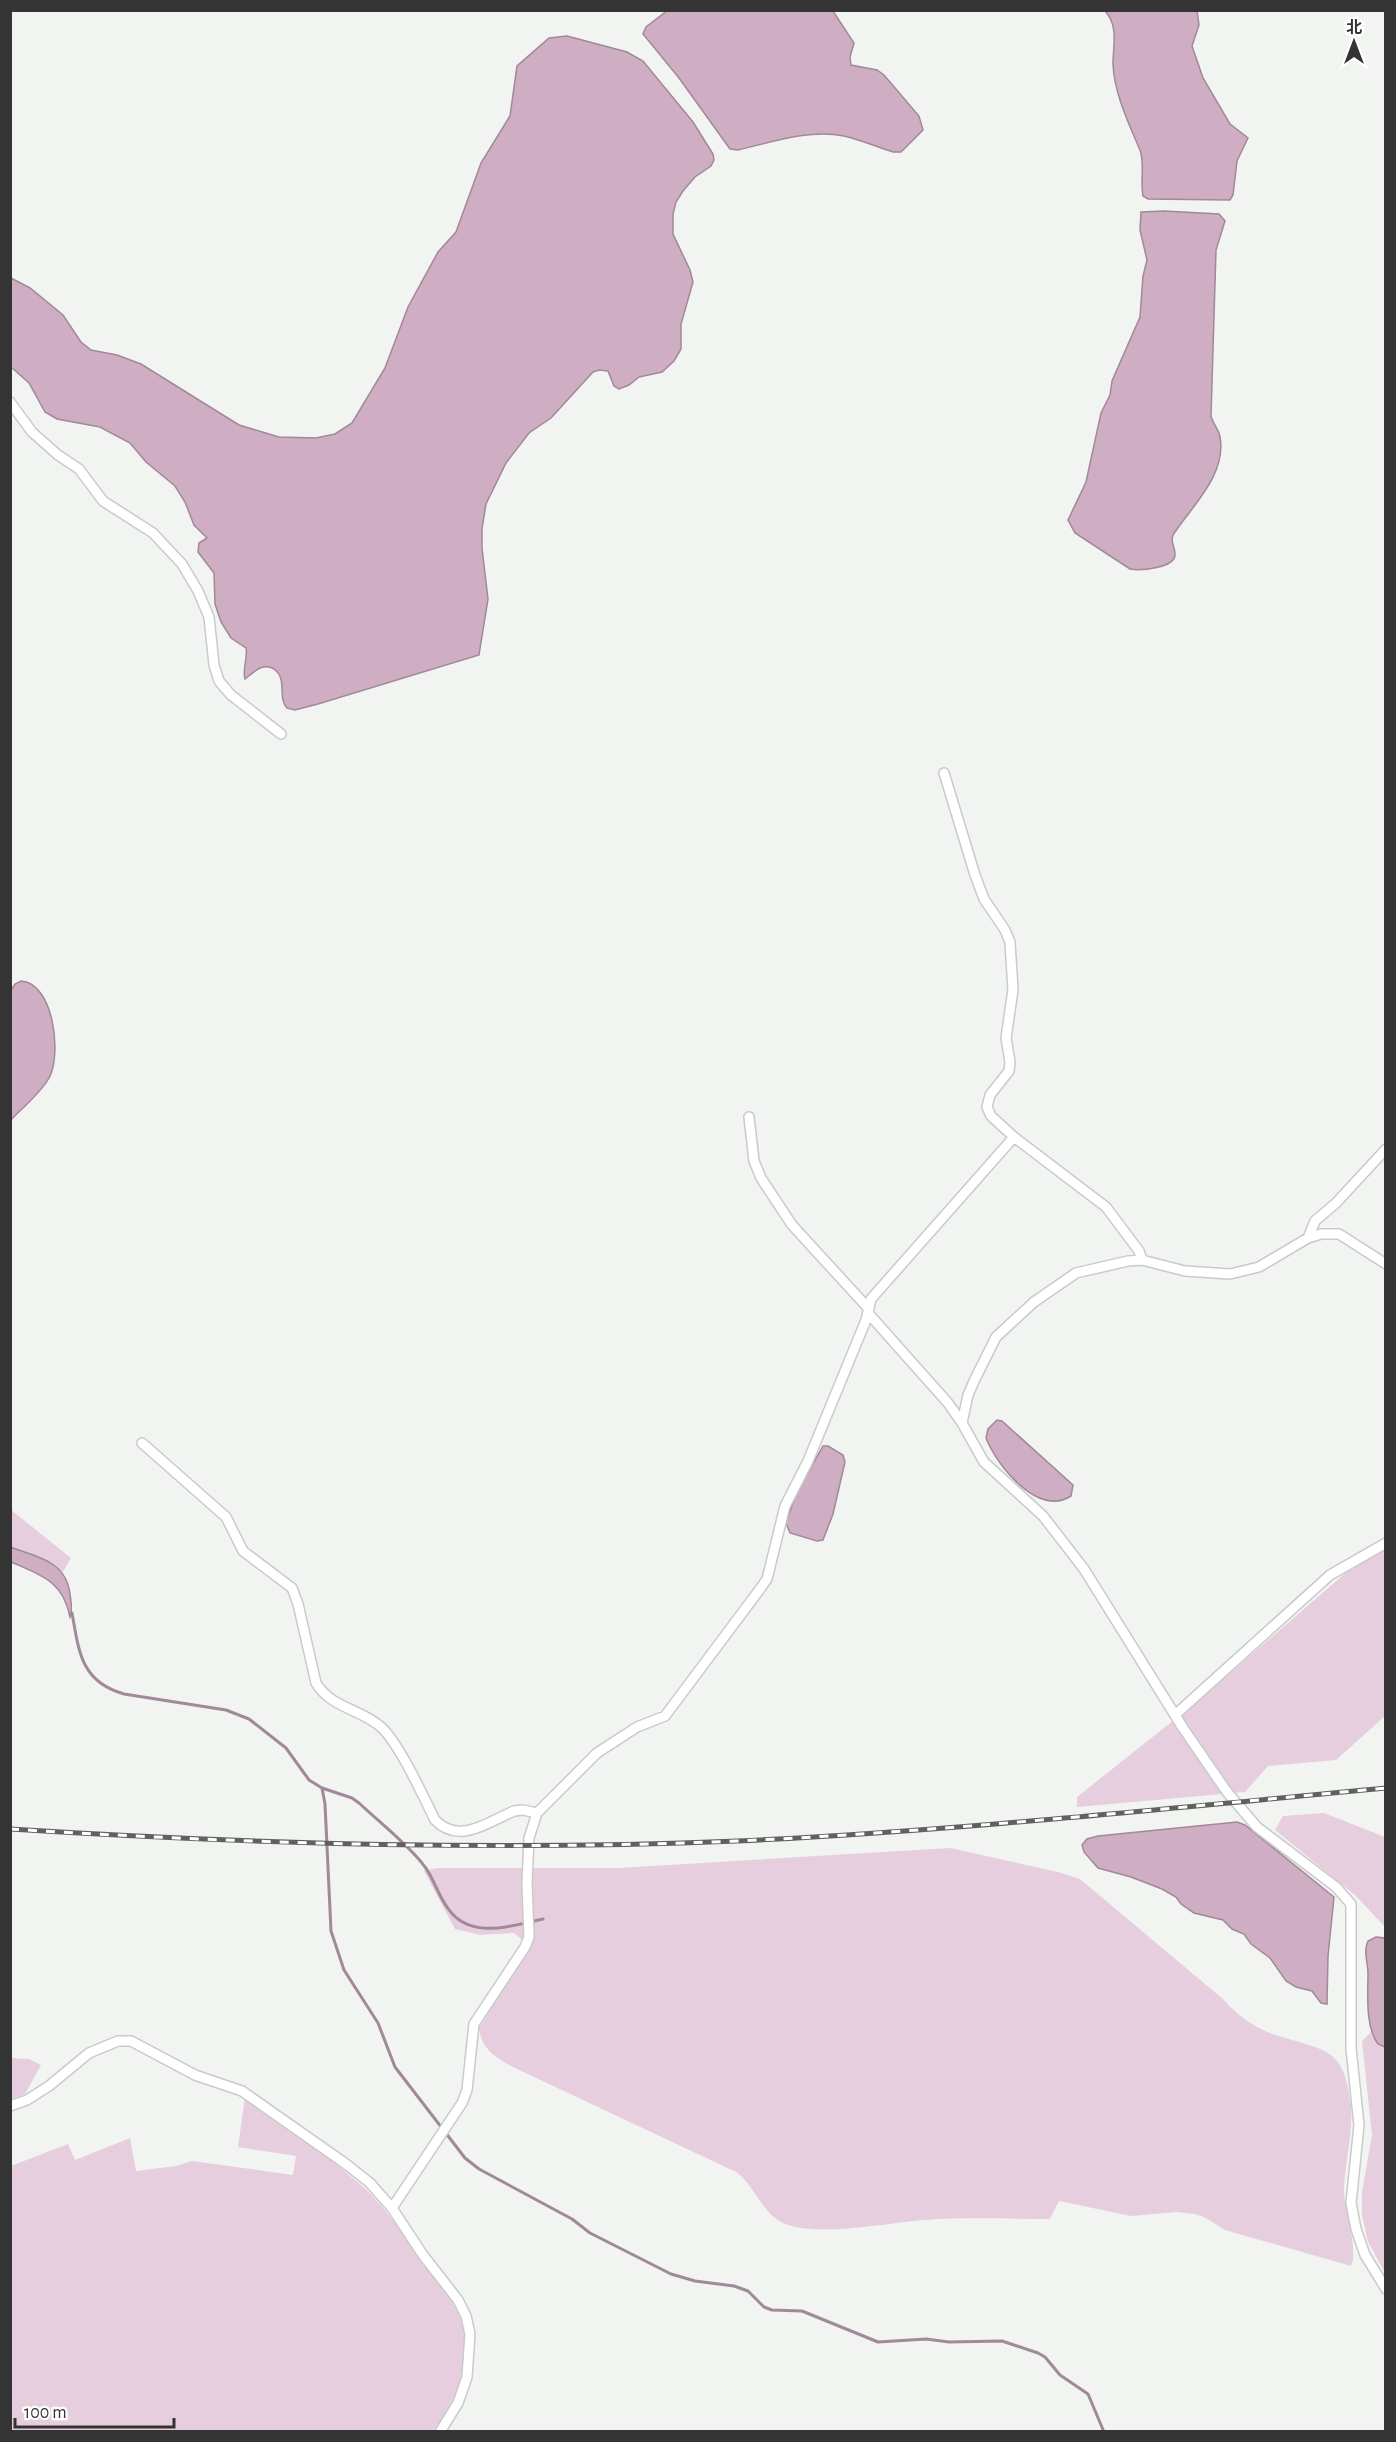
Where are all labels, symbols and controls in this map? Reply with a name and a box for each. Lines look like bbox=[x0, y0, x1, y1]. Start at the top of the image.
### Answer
north arrow bbox=[1324, 12, 1384, 72]
text: 北 bbox=[1346, 19, 1362, 36]
scale bar bbox=[15, 2391, 174, 2429]
text: 100 m bbox=[24, 2404, 67, 2422]

